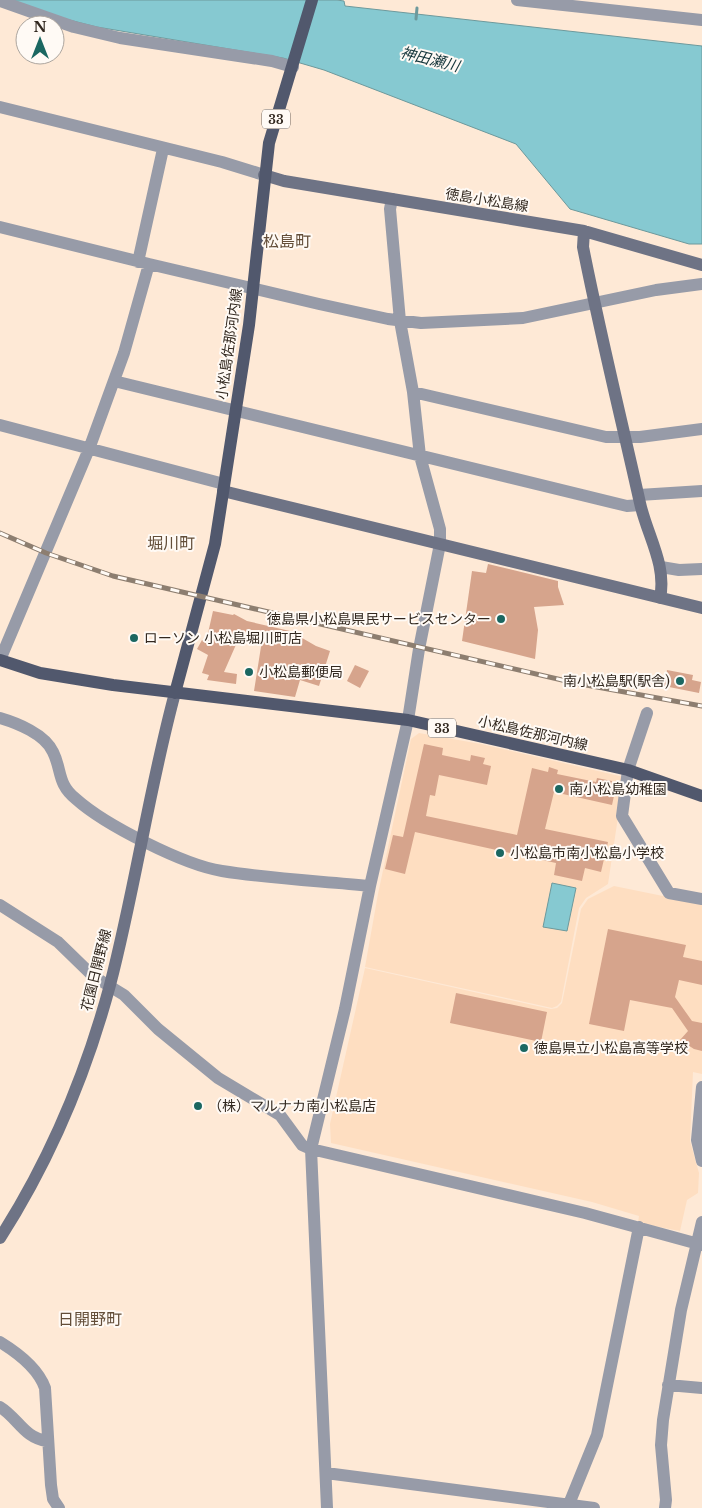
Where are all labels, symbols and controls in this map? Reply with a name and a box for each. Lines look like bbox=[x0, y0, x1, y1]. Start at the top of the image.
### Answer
north arrow bbox=[15, 15, 65, 65]
text: N bbox=[33, 18, 47, 36]
water label: 神田瀬川 bbox=[399, 43, 463, 76]
road number: 33 bbox=[262, 110, 290, 128]
street label: 徳島小松島線 bbox=[444, 185, 530, 215]
district label: 松島町 bbox=[263, 231, 311, 251]
street label: 小松島佐那河内線 bbox=[212, 287, 246, 401]
district label: 堀川町 bbox=[147, 533, 195, 553]
place label: 徳島県小松島県民サービスセンター bbox=[267, 610, 491, 628]
marker: 徳島県小松島県民サービスセンター bbox=[495, 613, 507, 625]
place label: ローソン 小松島堀川町店 bbox=[144, 629, 302, 647]
marker: ローソン 小松島堀川町店 bbox=[128, 632, 140, 644]
place label: 小松島郵便局 bbox=[259, 663, 343, 681]
marker: 小松島郵便局 bbox=[243, 666, 255, 678]
place label: 南小松島駅(駅舎) bbox=[563, 672, 670, 690]
marker: 南小松島駅(駅舎) bbox=[674, 675, 686, 687]
street label: 小松島佐那河内線 bbox=[476, 712, 590, 754]
road number: 33 bbox=[428, 718, 456, 738]
place label: 南小松島幼稚園 bbox=[569, 780, 667, 798]
marker: 南小松島幼稚園 bbox=[553, 783, 565, 795]
place label: 小松島市南小松島小学校 bbox=[510, 844, 664, 862]
marker: 小松島市南小松島小学校 bbox=[494, 847, 506, 859]
street label: 花園日開野線 bbox=[77, 927, 115, 1013]
place label: 徳島県立小松島高等学校 bbox=[534, 1039, 688, 1057]
marker: 徳島県立小松島高等学校 bbox=[518, 1042, 530, 1054]
place label: （株）マルナカ南小松島店 bbox=[208, 1097, 376, 1115]
marker: （株）マルナカ南小松島店 bbox=[192, 1100, 204, 1112]
district label: 日開野町 bbox=[58, 1309, 122, 1329]

